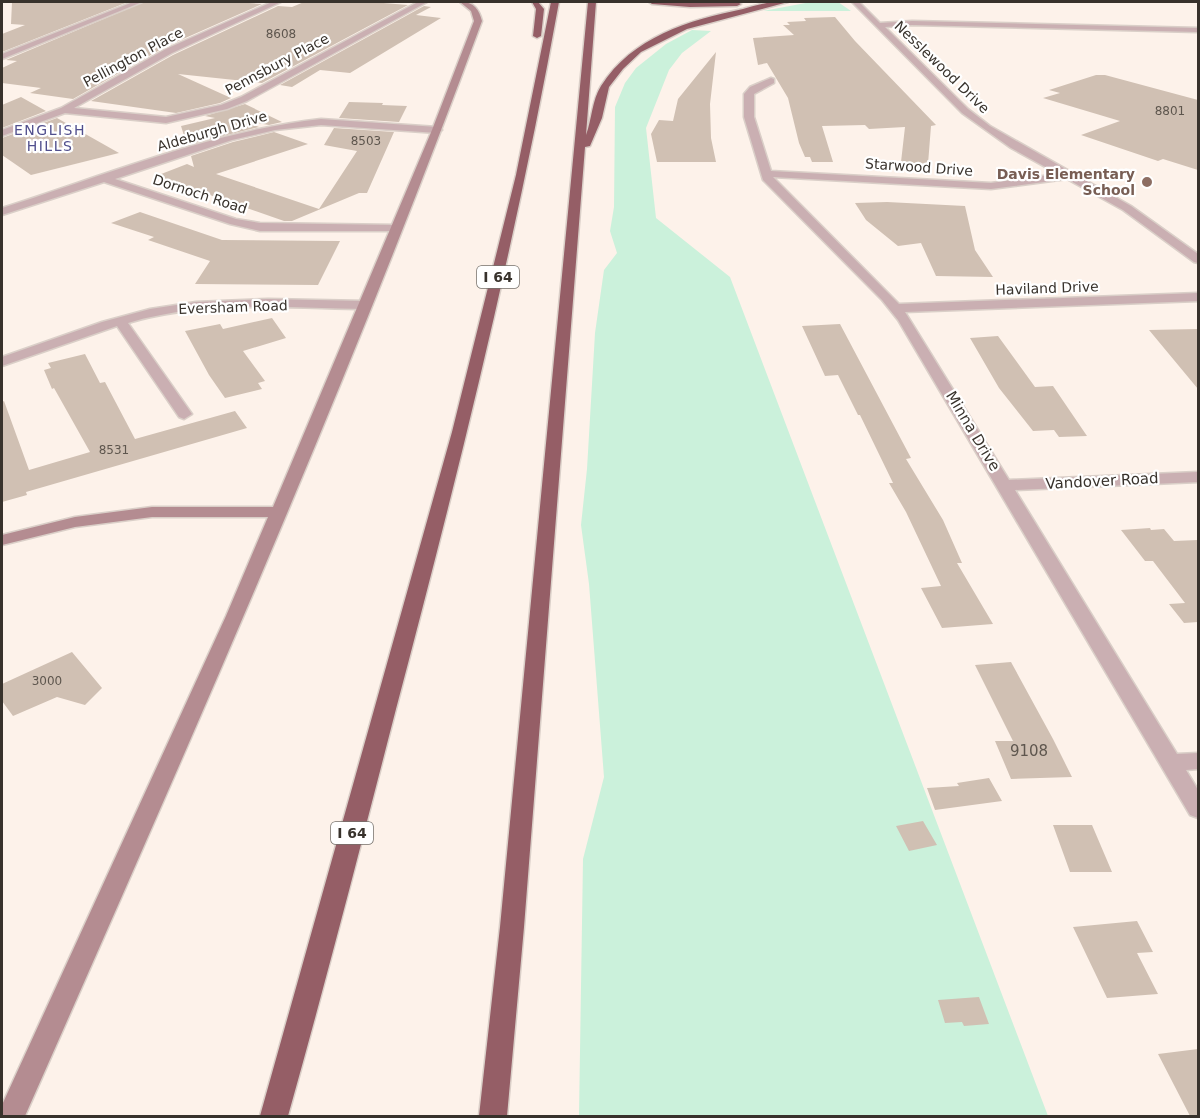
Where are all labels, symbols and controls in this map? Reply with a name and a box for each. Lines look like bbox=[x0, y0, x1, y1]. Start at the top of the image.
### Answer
street label: Nesslewood Drive bbox=[891, 18, 993, 116]
street label: Pellington Place bbox=[80, 24, 186, 90]
house number: 8608 bbox=[266, 27, 296, 41]
street label: Pennsbury Place bbox=[222, 30, 332, 98]
house number: 8801 bbox=[1155, 104, 1185, 118]
street label: Aldeburgh Drive bbox=[155, 108, 269, 154]
district label: ENGLISH HILLS bbox=[14, 122, 86, 154]
house number: 8503 bbox=[351, 134, 381, 148]
street label: Starwood Drive bbox=[865, 155, 973, 179]
place label: Davis Elementary School bbox=[997, 166, 1135, 198]
street label: Dornoch Road bbox=[151, 171, 249, 217]
marker: Davis Elementary School bbox=[1140, 175, 1154, 189]
road number: I 64 bbox=[477, 266, 519, 288]
street label: Haviland Drive bbox=[995, 278, 1099, 298]
street label: Eversham Road bbox=[178, 297, 288, 317]
street label: Minna Drive bbox=[942, 388, 1004, 474]
house number: 8531 bbox=[99, 443, 129, 457]
street label: Vandover Road bbox=[1045, 469, 1159, 493]
house number: 3000 bbox=[32, 674, 62, 688]
house number: 9108 bbox=[1010, 742, 1048, 760]
road number: I 64 bbox=[331, 822, 373, 844]

